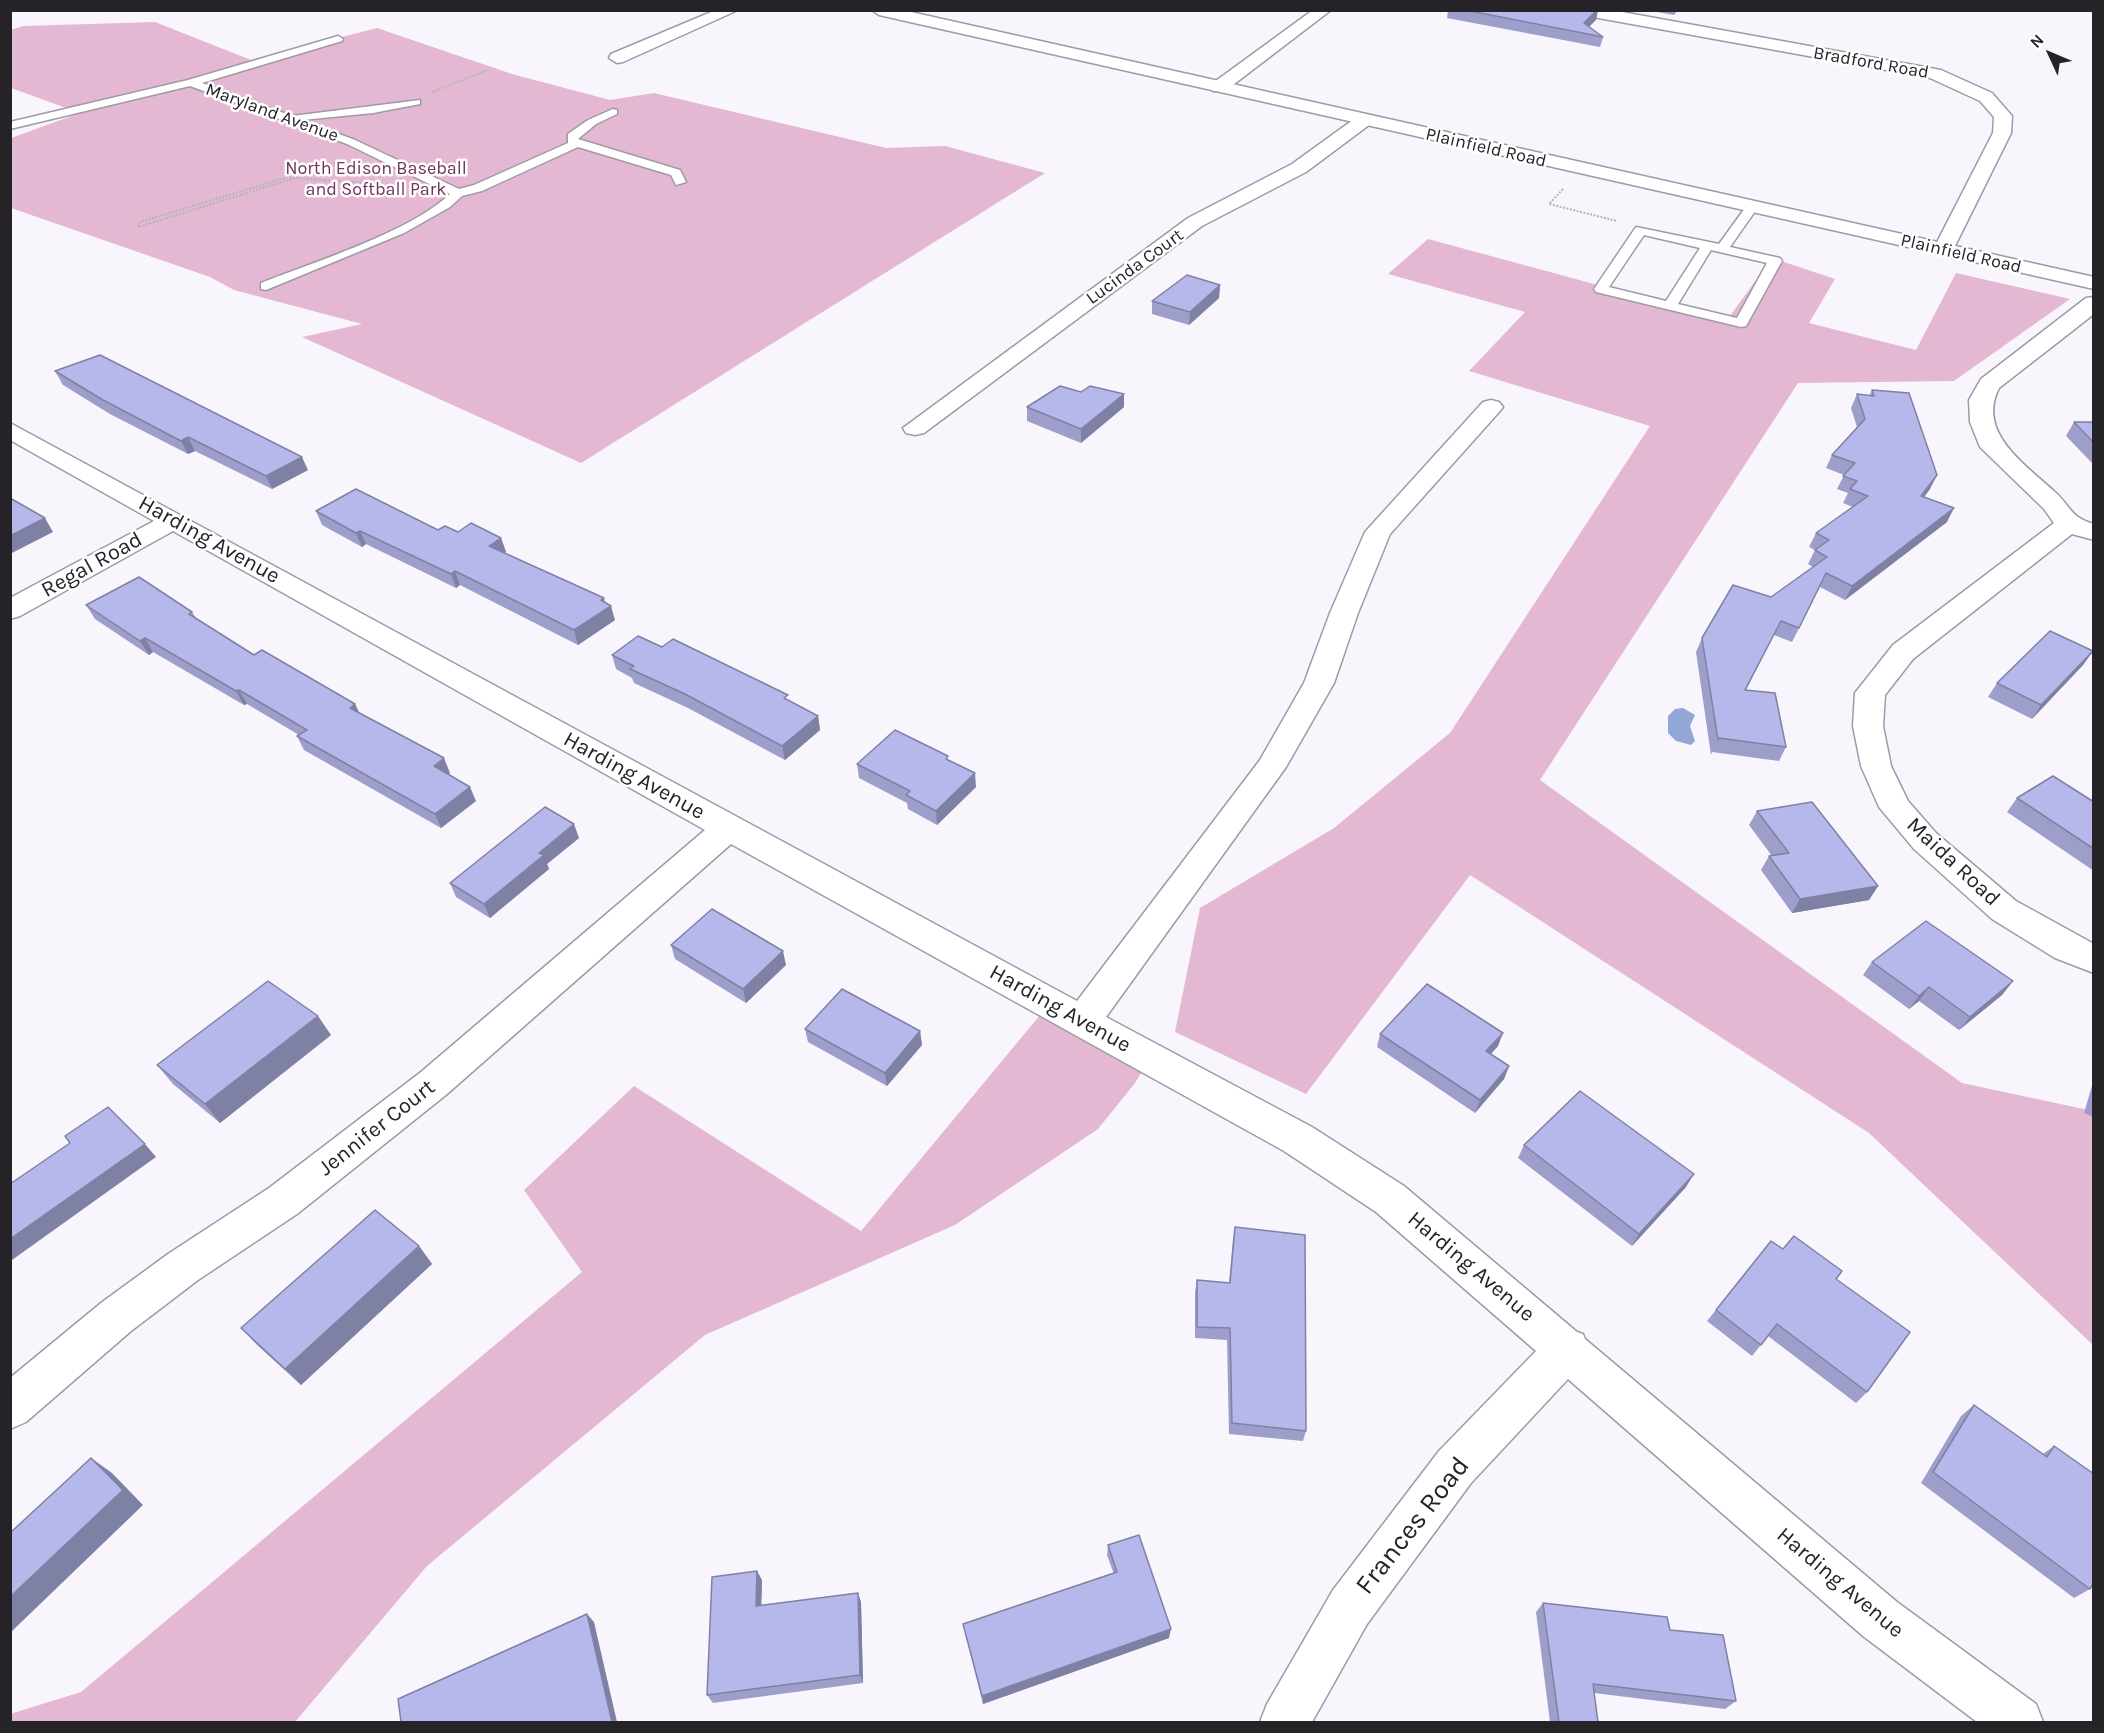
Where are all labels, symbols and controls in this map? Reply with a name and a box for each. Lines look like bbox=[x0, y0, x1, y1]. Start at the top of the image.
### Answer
north arrow bbox=[2020, 24, 2080, 84]
text: N bbox=[2026, 30, 2048, 52]
street label: Bradford Road bbox=[1811, 42, 1931, 84]
street label: Maryland Avenue bbox=[203, 79, 341, 147]
street label: Plainfield Road bbox=[1423, 124, 1549, 172]
park label: North Edison Baseball and Softball Park bbox=[285, 158, 467, 201]
street label: Lucinda Court bbox=[1082, 225, 1188, 309]
street label: Plainfield Road bbox=[1898, 230, 2024, 278]
street label: Harding Avenue bbox=[134, 490, 284, 590]
street label: Regal Road bbox=[37, 526, 147, 604]
street label: Harding Avenue bbox=[559, 726, 709, 826]
street label: Maida Road bbox=[1901, 812, 2005, 912]
street label: Harding Avenue bbox=[985, 959, 1135, 1059]
street label: Jennifer Court bbox=[314, 1074, 440, 1182]
street label: Harding Avenue bbox=[1402, 1206, 1540, 1328]
street label: Frances Road bbox=[1349, 1451, 1477, 1601]
street label: Harding Avenue bbox=[1771, 1522, 1909, 1644]

